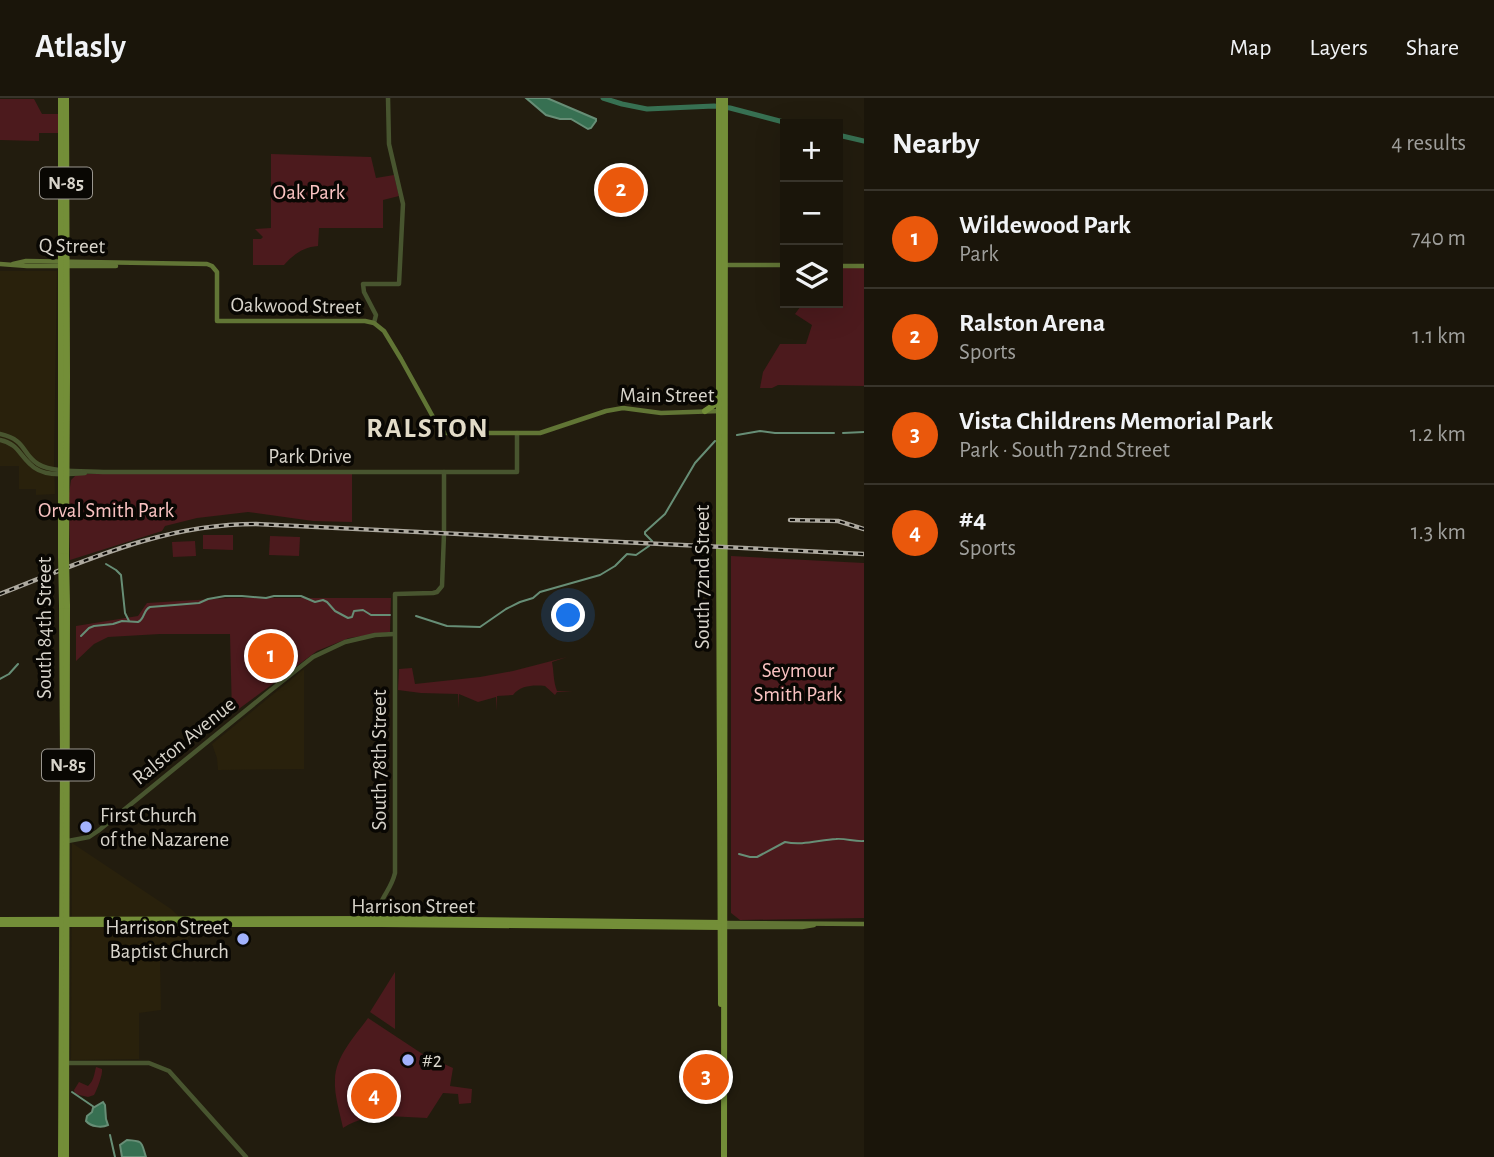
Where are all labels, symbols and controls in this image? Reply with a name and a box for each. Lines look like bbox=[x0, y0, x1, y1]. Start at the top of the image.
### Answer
text: Atlasly bbox=[35, 31, 126, 64]
text: Map bbox=[1229, 36, 1271, 60]
text: Layers bbox=[1309, 36, 1368, 60]
text: Share bbox=[1406, 36, 1459, 60]
map controls bbox=[780, 119, 843, 308]
button: + bbox=[780, 119, 843, 182]
text: Nearby bbox=[892, 129, 980, 159]
text: 4 results bbox=[1391, 132, 1466, 155]
pin: 2 bbox=[598, 164, 644, 216]
road number: N-85 bbox=[40, 167, 92, 198]
park label: Oak Park bbox=[273, 182, 346, 203]
button: − bbox=[780, 182, 843, 245]
text: Wildewood Park bbox=[959, 212, 1131, 238]
text: 1 bbox=[911, 227, 919, 250]
text: 740 m bbox=[1411, 227, 1466, 250]
street label: Q Street bbox=[39, 235, 106, 257]
text: Park bbox=[959, 243, 999, 266]
button: layers bbox=[780, 245, 843, 308]
street label: Oakwood Street bbox=[230, 294, 362, 318]
text: Ralston Arena bbox=[959, 310, 1105, 336]
text: 2 bbox=[910, 325, 920, 348]
text: 1.1 km bbox=[1412, 325, 1466, 348]
text: Sports bbox=[959, 341, 1016, 364]
street label: Main Street bbox=[620, 385, 715, 406]
text: Vista Childrens Memorial Park bbox=[959, 408, 1273, 434]
district label: RALSTON bbox=[366, 415, 490, 443]
text: 3 bbox=[910, 423, 920, 446]
text: 1.2 km bbox=[1410, 423, 1466, 446]
text: Park · South 72nd Street bbox=[959, 439, 1170, 462]
street label: Park Drive bbox=[268, 446, 352, 467]
park label: Orval Smith Park bbox=[38, 500, 175, 521]
street label: South 72nd Street bbox=[692, 504, 713, 649]
text: #4 bbox=[959, 506, 986, 532]
text: 4 bbox=[909, 521, 921, 544]
text: 1.3 km bbox=[1411, 521, 1466, 544]
text: Sports bbox=[959, 537, 1016, 560]
street label: South 84th Street bbox=[34, 557, 55, 699]
your location bbox=[551, 598, 585, 632]
pin: 1 bbox=[248, 630, 294, 682]
park label: Seymour Smith Park bbox=[754, 660, 843, 705]
street label: South 78th Street bbox=[369, 689, 390, 830]
street label: Ralston Avenue bbox=[128, 693, 240, 789]
road number: N-85 bbox=[42, 750, 94, 780]
place label: First Church of the Nazarene bbox=[100, 805, 229, 850]
marker: First Church of the Nazarene bbox=[78, 819, 94, 835]
street label: Harrison Street bbox=[351, 896, 475, 917]
place label: Harrison Street Baptist Church bbox=[105, 917, 229, 962]
marker: Harrison Street Baptist Church bbox=[235, 931, 251, 947]
place label: #2 bbox=[422, 1050, 442, 1071]
pin: 3 bbox=[683, 1051, 729, 1103]
marker: #2 bbox=[400, 1052, 416, 1068]
pin: 4 bbox=[351, 1070, 397, 1122]

